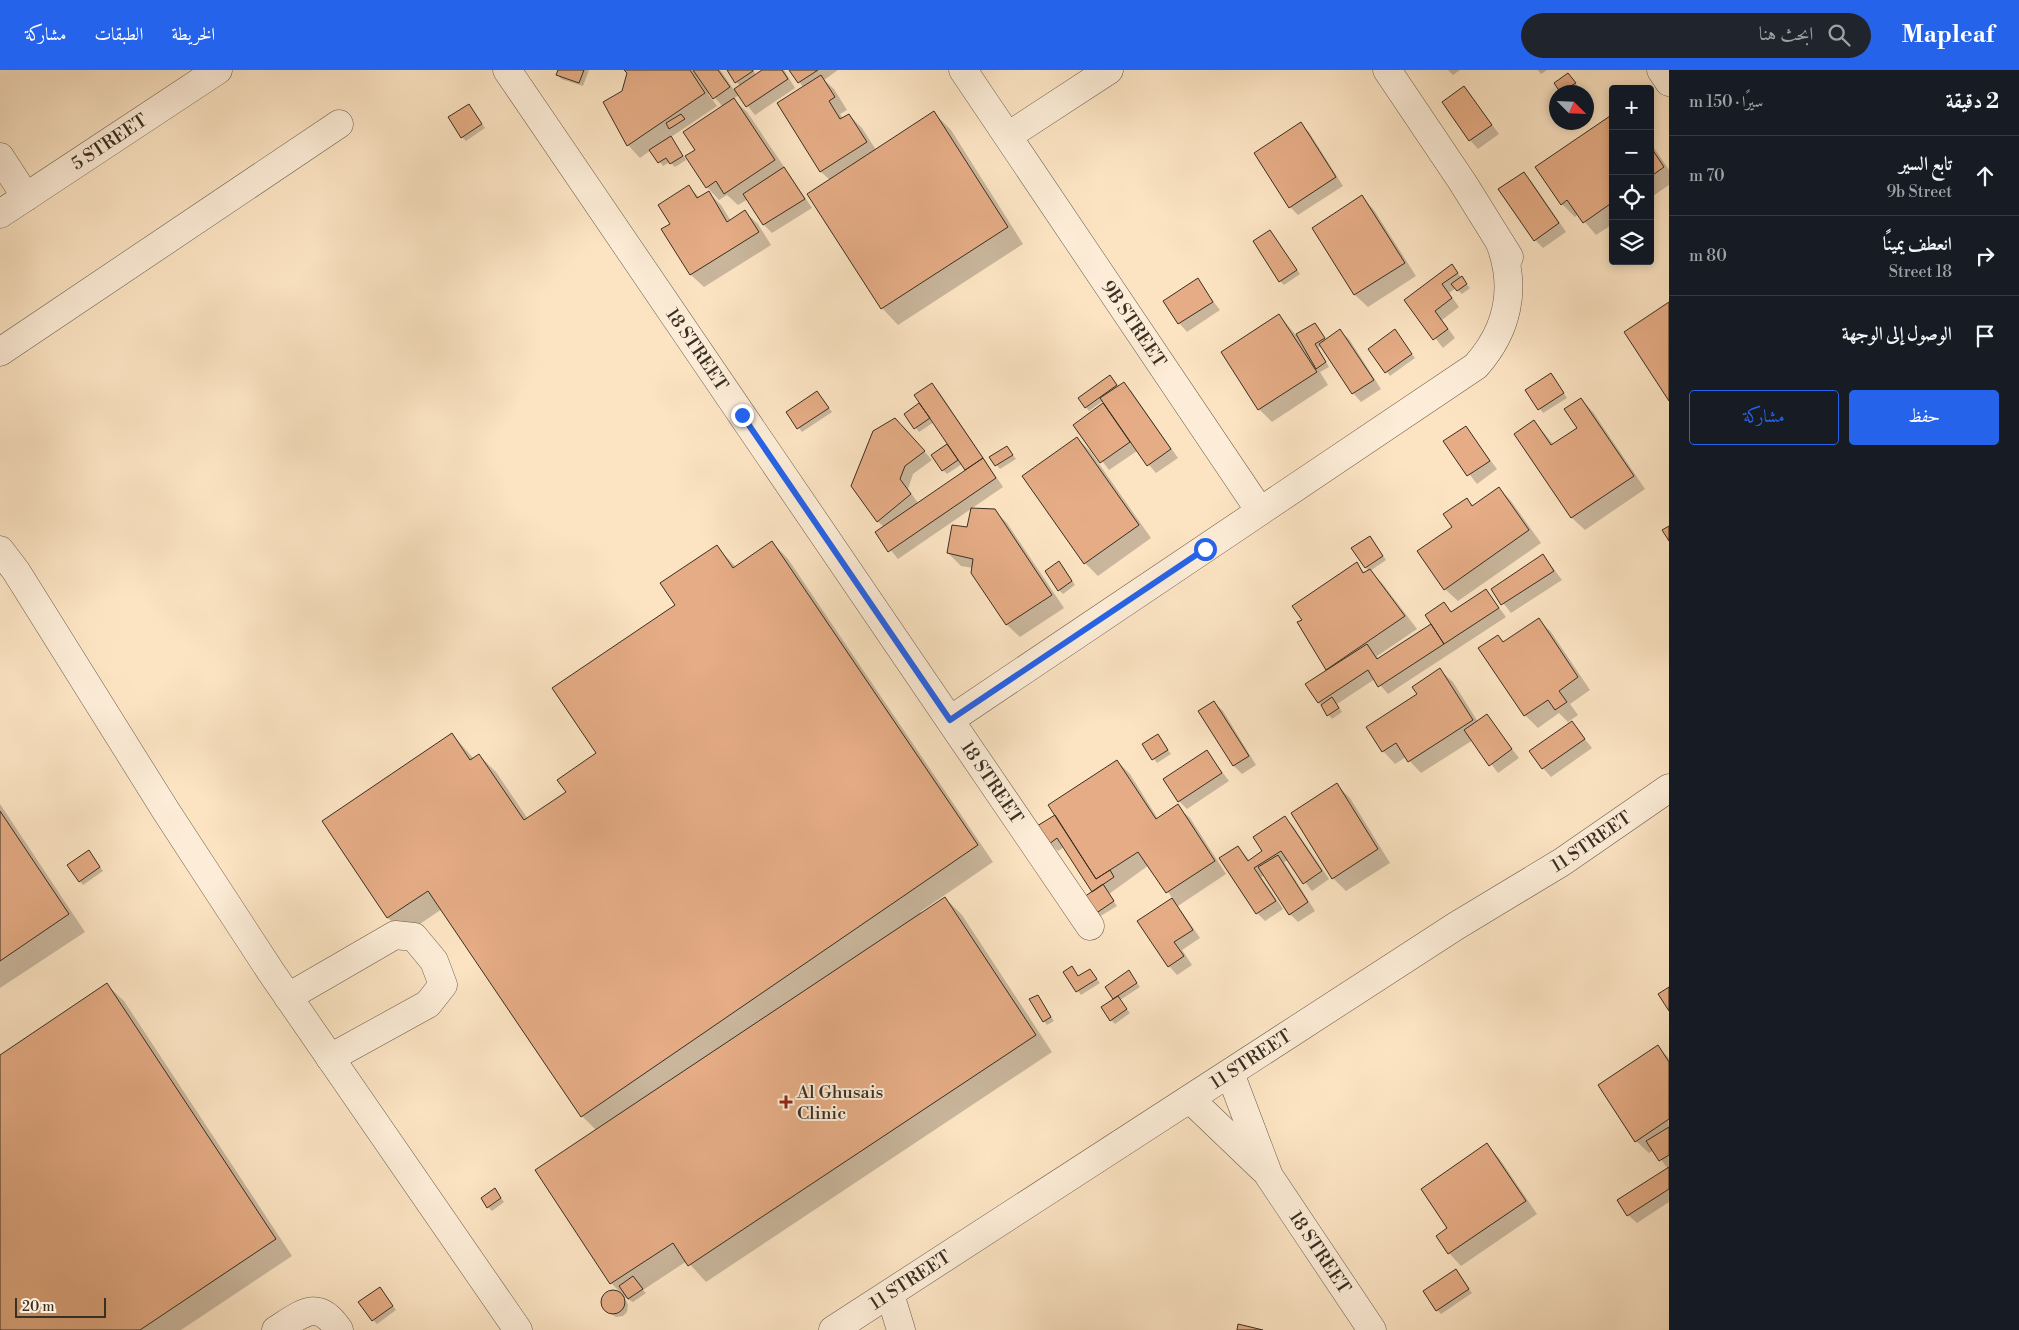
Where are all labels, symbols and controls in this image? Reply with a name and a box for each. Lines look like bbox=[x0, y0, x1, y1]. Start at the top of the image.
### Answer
search box bbox=[1521, 13, 1871, 58]
text: Mapleaf bbox=[1901, 20, 1994, 50]
icon: search bbox=[1825, 21, 1853, 49]
text: ابحث هنا bbox=[1759, 22, 1813, 46]
text: مشاركة bbox=[25, 23, 66, 46]
text: الطبقات bbox=[94, 23, 143, 46]
text: الخريطة bbox=[171, 23, 215, 46]
north arrow bbox=[1549, 85, 1594, 130]
map controls bbox=[1609, 85, 1654, 265]
button: + bbox=[1609, 85, 1654, 130]
text: 2 دقيقة bbox=[1946, 89, 1999, 115]
text: سيرًا · 150 m bbox=[1689, 92, 1763, 112]
street label: 5 STREET bbox=[67, 108, 152, 175]
button: − bbox=[1609, 130, 1654, 175]
text: تابع السير bbox=[1899, 152, 1952, 176]
icon: ahead bbox=[1971, 162, 1999, 190]
text: 70 m bbox=[1689, 166, 1725, 186]
button: locate bbox=[1609, 175, 1654, 220]
text: 9b Street bbox=[1886, 182, 1952, 202]
button: layers bbox=[1609, 220, 1654, 265]
text: انعطف يمينًا bbox=[1883, 232, 1952, 256]
icon: right bbox=[1971, 242, 1999, 270]
text: 80 m bbox=[1689, 246, 1727, 266]
text: 18 Street bbox=[1889, 262, 1952, 282]
street label: 9B STREET bbox=[1096, 276, 1172, 372]
street label: 18 STREET bbox=[661, 304, 734, 395]
text: الوصول إلى الوجهة bbox=[1842, 322, 1952, 346]
icon: arrive bbox=[1971, 322, 1999, 350]
button: مشاركة bbox=[1689, 390, 1839, 445]
button: حفظ bbox=[1849, 390, 1999, 445]
route end bbox=[731, 404, 754, 427]
route start bbox=[1194, 538, 1217, 561]
street label: 18 STREET bbox=[956, 737, 1029, 828]
street label: 11 STREET bbox=[1547, 806, 1636, 877]
street label: 11 STREET bbox=[1206, 1024, 1296, 1094]
place label: Al Ghusais Clinic bbox=[796, 1081, 884, 1125]
marker: Al Ghusais Clinic bbox=[779, 1095, 793, 1109]
street label: 18 STREET bbox=[1284, 1207, 1356, 1298]
street label: 11 STREET bbox=[865, 1245, 956, 1315]
scale bar bbox=[15, 1295, 106, 1318]
text: 20 m bbox=[22, 1298, 54, 1316]

